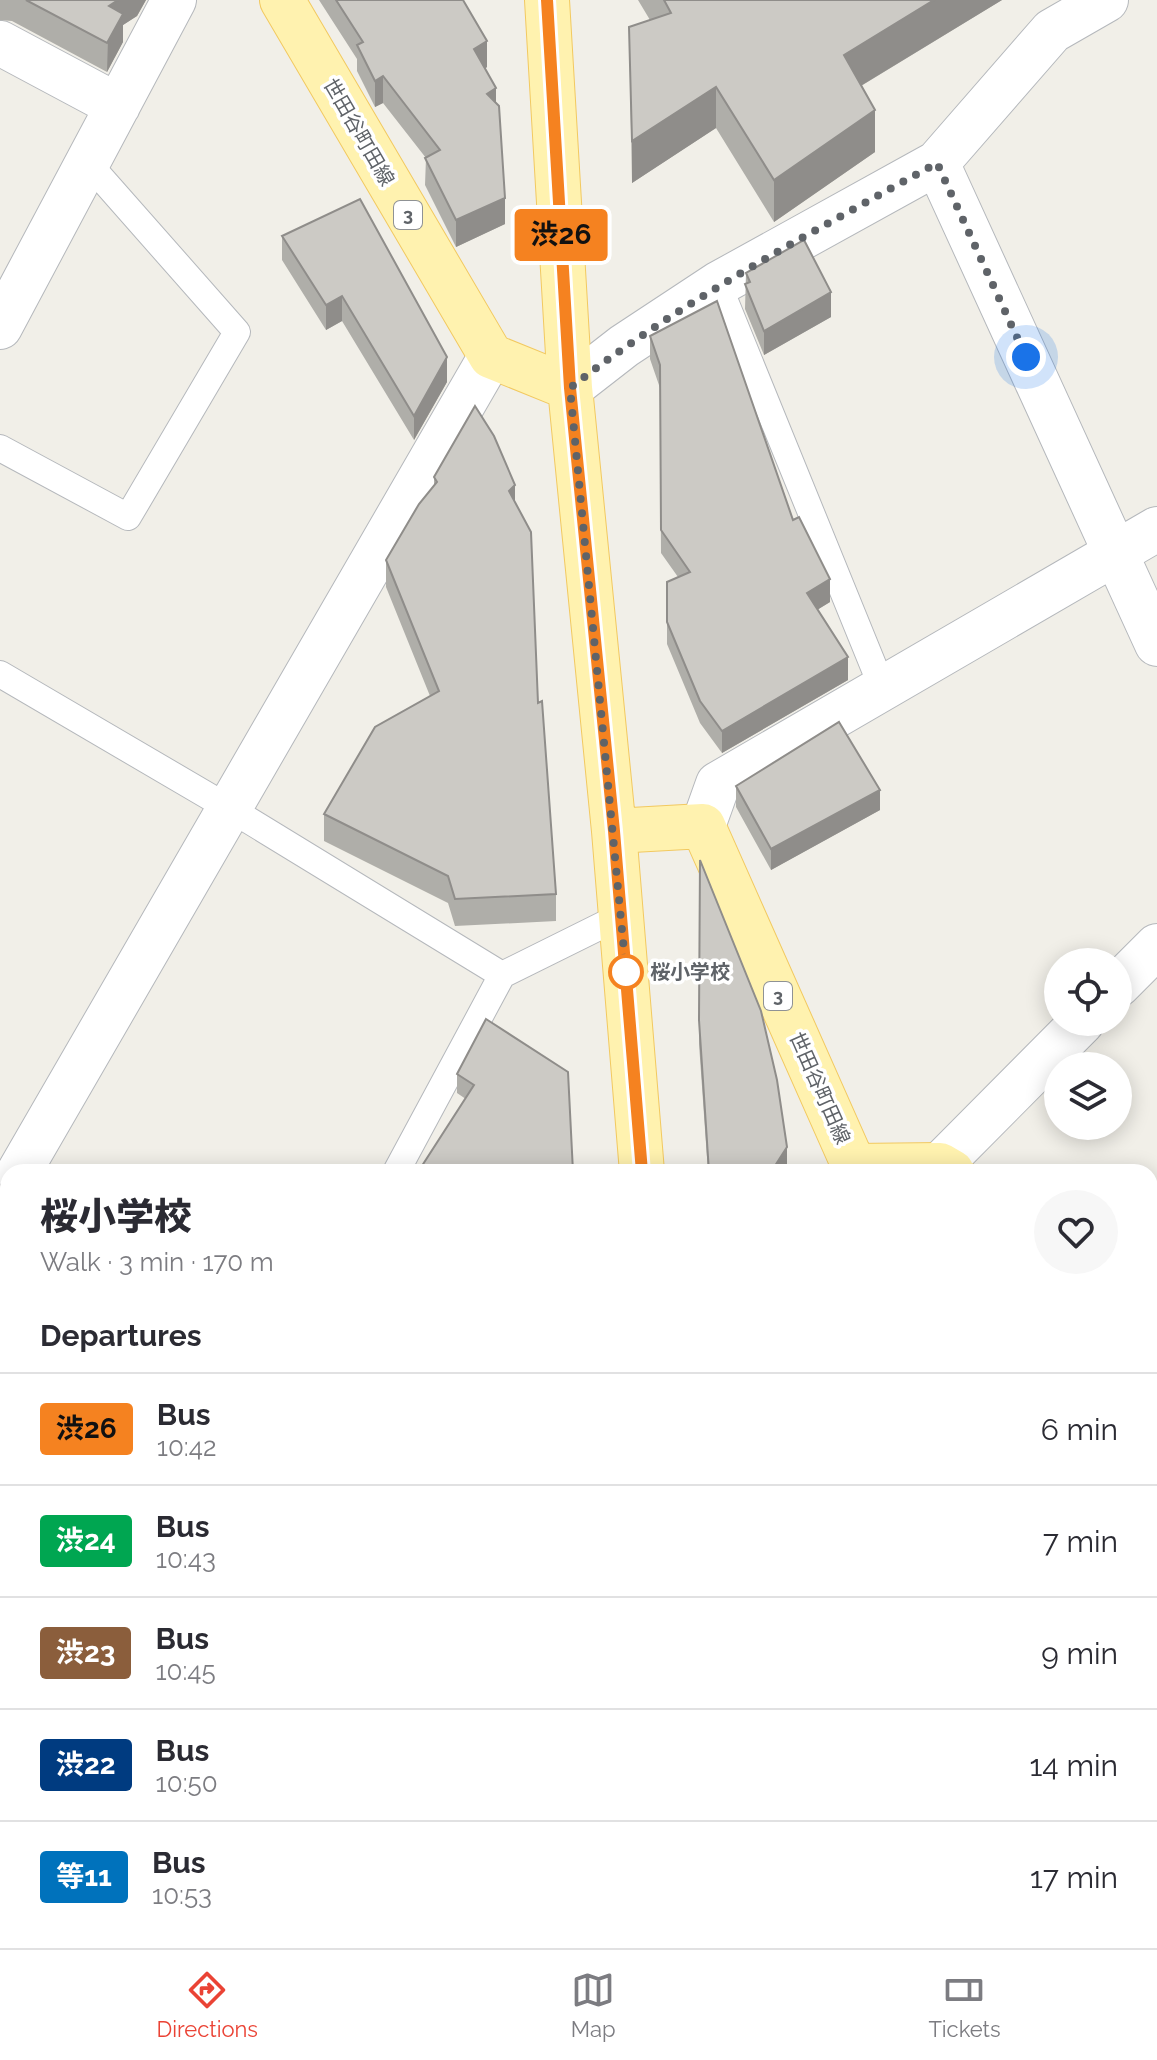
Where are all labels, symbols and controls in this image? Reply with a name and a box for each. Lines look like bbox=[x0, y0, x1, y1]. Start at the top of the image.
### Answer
street label: 世田谷町田線 bbox=[319, 74, 399, 190]
road number: 3 bbox=[394, 201, 422, 229]
line badge: 渋26 bbox=[515, 209, 607, 261]
text: 渋26 bbox=[531, 218, 591, 251]
your location bbox=[1006, 337, 1046, 377]
map controls bbox=[1044, 948, 1132, 1140]
button: locate bbox=[1044, 948, 1132, 1036]
marker: 桜小学校 bbox=[609, 955, 643, 989]
place label: 桜小学校 bbox=[650, 960, 730, 984]
road number: 3 bbox=[764, 982, 792, 1010]
street label: 世田谷町田線 bbox=[785, 1028, 855, 1148]
button: layers bbox=[1044, 1052, 1132, 1140]
button: heart bbox=[1034, 1190, 1118, 1274]
text: 桜小学校 bbox=[40, 1194, 192, 1239]
text: Walk · 3 min · 170 m bbox=[40, 1247, 274, 1277]
text: Departures bbox=[40, 1318, 202, 1353]
text: Bus bbox=[157, 1397, 211, 1432]
text: 渋26 bbox=[56, 1412, 117, 1445]
text: 6 min bbox=[1041, 1412, 1118, 1447]
text: 10:42 bbox=[157, 1432, 216, 1462]
text: Bus bbox=[156, 1509, 209, 1544]
text: 渋24 bbox=[56, 1524, 116, 1557]
text: 7 min bbox=[1043, 1524, 1118, 1559]
text: 10:43 bbox=[156, 1544, 216, 1574]
text: Bus bbox=[155, 1621, 209, 1656]
text: 渋23 bbox=[56, 1636, 115, 1669]
text: 9 min bbox=[1041, 1636, 1118, 1671]
text: 10:45 bbox=[155, 1656, 216, 1686]
text: Bus bbox=[156, 1733, 209, 1768]
text: 渋22 bbox=[56, 1748, 116, 1781]
text: 14 min bbox=[1030, 1748, 1118, 1783]
text: 10:50 bbox=[156, 1768, 218, 1798]
text: Bus bbox=[152, 1845, 206, 1880]
text: 等11 bbox=[56, 1860, 112, 1893]
text: 17 min bbox=[1030, 1860, 1118, 1895]
text: 10:53 bbox=[152, 1880, 212, 1910]
tab: Directions bbox=[156, 1968, 258, 2042]
tab: Map bbox=[571, 1968, 616, 2042]
tab: Tickets bbox=[928, 1968, 1001, 2042]

